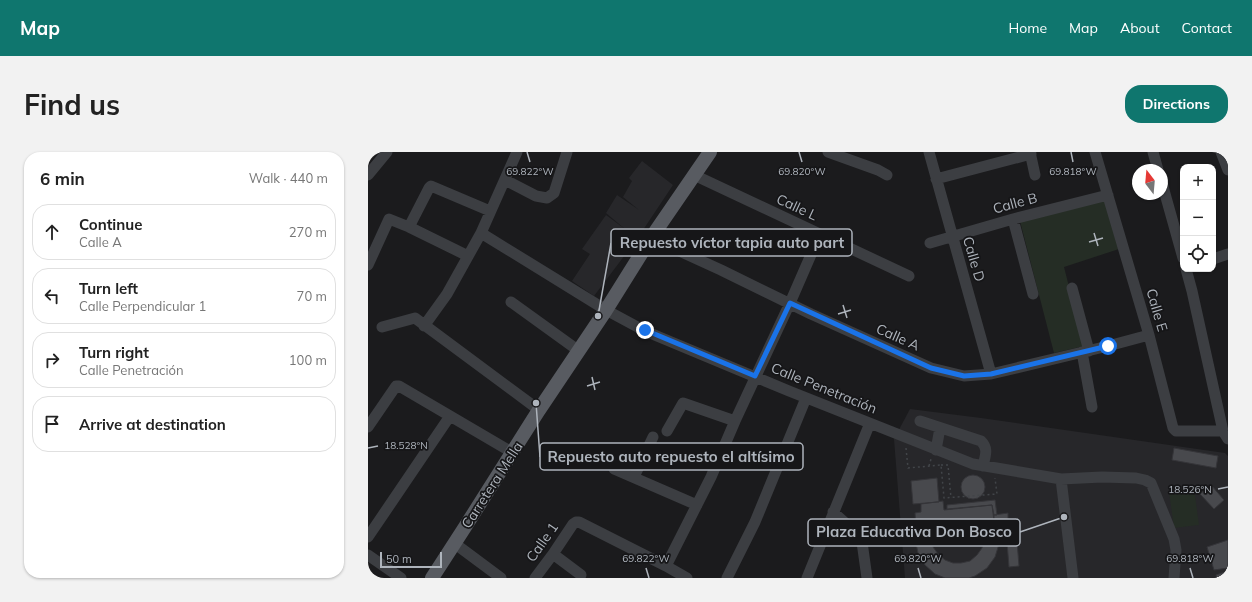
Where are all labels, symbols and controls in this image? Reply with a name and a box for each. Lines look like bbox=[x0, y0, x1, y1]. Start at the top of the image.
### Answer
text: Map bbox=[20, 16, 60, 40]
text: Home bbox=[1008, 19, 1047, 37]
text: Map bbox=[1069, 19, 1098, 37]
text: About bbox=[1120, 19, 1160, 37]
text: Contact bbox=[1182, 19, 1232, 37]
button: Directions bbox=[1125, 85, 1228, 123]
text: Find us bbox=[24, 87, 120, 122]
north arrow bbox=[1132, 164, 1168, 200]
map controls bbox=[1180, 164, 1216, 272]
button: + bbox=[1180, 164, 1216, 200]
text: 69.822°W bbox=[506, 165, 554, 178]
text: 69.820°W bbox=[778, 165, 826, 178]
text: 69.818°W bbox=[1049, 165, 1097, 178]
text: 6 min bbox=[40, 168, 85, 189]
text: Walk · 440 m bbox=[249, 170, 328, 186]
street label: Calle B bbox=[991, 188, 1039, 218]
street label: Calle L bbox=[774, 190, 821, 224]
button: − bbox=[1180, 200, 1216, 236]
text: Continue bbox=[79, 215, 142, 234]
icon: ahead bbox=[41, 221, 63, 243]
text: 270 m bbox=[289, 224, 327, 240]
callout: Repuesto víctor tapia auto part bbox=[611, 229, 852, 256]
text: Repuesto víctor tapia auto part bbox=[620, 233, 844, 252]
text: Calle A bbox=[79, 234, 122, 250]
street label: Calle D bbox=[959, 234, 989, 284]
button: locate bbox=[1180, 236, 1216, 272]
text: Turn left bbox=[79, 279, 138, 298]
icon: left bbox=[41, 285, 63, 307]
street label: Calle E bbox=[1142, 286, 1172, 334]
text: 70 m bbox=[297, 288, 327, 304]
text: Calle Perpendicular 1 bbox=[79, 298, 206, 314]
street label: Calle A bbox=[873, 319, 923, 355]
route end bbox=[636, 321, 654, 339]
route start bbox=[1099, 337, 1117, 355]
text: Turn right bbox=[79, 343, 149, 362]
icon: right bbox=[41, 349, 63, 371]
text: 100 m bbox=[289, 352, 327, 368]
street label: Calle Penetración bbox=[768, 359, 880, 417]
text: Calle Penetración bbox=[79, 362, 184, 378]
icon: arrive bbox=[41, 413, 63, 435]
text: Arrive at destination bbox=[79, 415, 226, 434]
street label: Carretera Mella bbox=[457, 438, 527, 532]
text: 18.528°N bbox=[384, 439, 428, 452]
callout: Repuesto auto repuesto el altísimo bbox=[540, 443, 803, 470]
text: Repuesto auto repuesto el altísimo bbox=[547, 447, 795, 466]
text: 18.526°N bbox=[1168, 483, 1212, 496]
street label: Calle 1 bbox=[522, 519, 562, 565]
callout: Plaza Educativa Don Bosco bbox=[808, 519, 1020, 546]
text: Plaza Educativa Don Bosco bbox=[816, 522, 1012, 541]
scale bar bbox=[380, 550, 442, 569]
text: 50 m bbox=[386, 552, 412, 566]
text: 69.822°W bbox=[622, 552, 670, 565]
text: 69.820°W bbox=[894, 552, 942, 565]
text: 69.818°W bbox=[1166, 552, 1214, 565]

